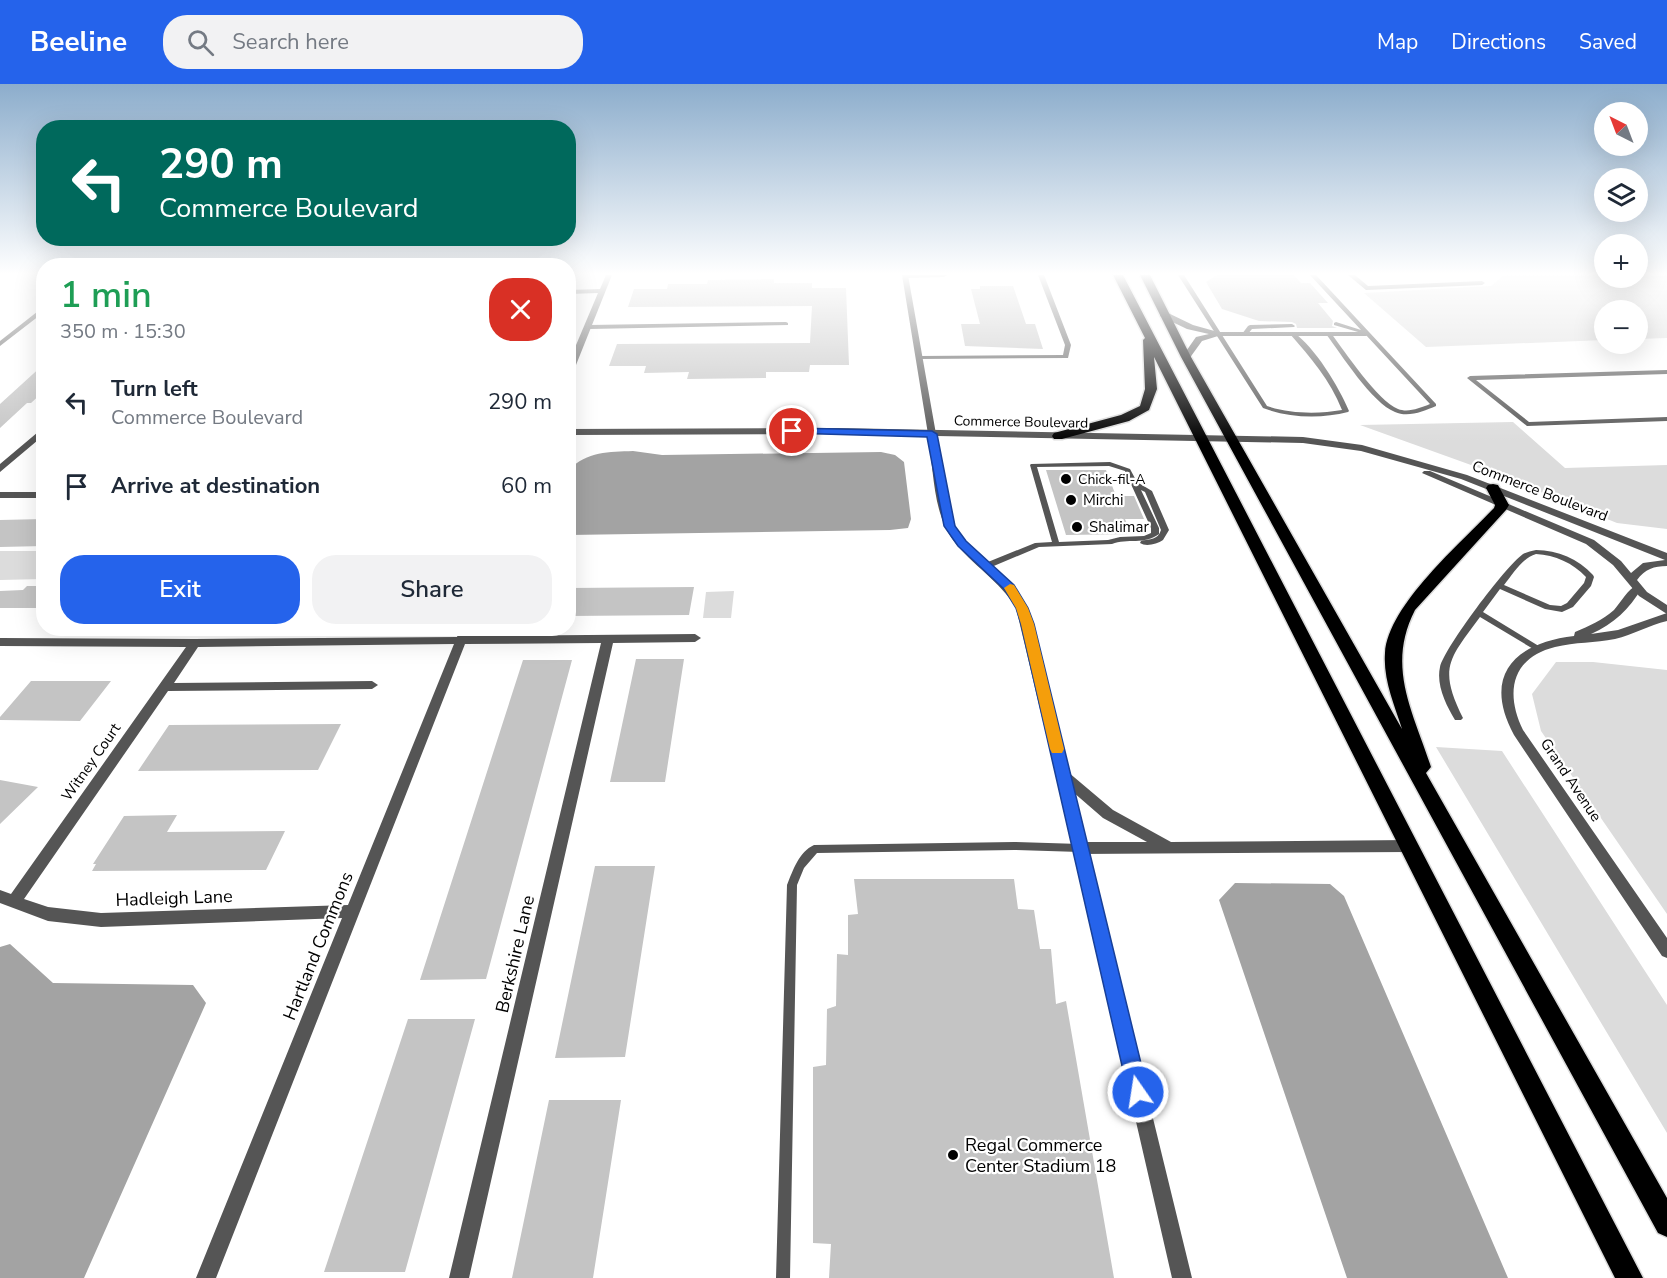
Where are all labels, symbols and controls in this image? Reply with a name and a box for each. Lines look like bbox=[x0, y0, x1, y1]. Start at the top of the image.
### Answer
search box bbox=[163, 15, 583, 69]
text: Beeline bbox=[30, 23, 127, 61]
icon: search bbox=[184, 26, 217, 59]
text: Search here bbox=[232, 27, 349, 57]
text: Map bbox=[1377, 28, 1418, 56]
text: Directions bbox=[1451, 28, 1546, 56]
text: Saved bbox=[1579, 28, 1637, 56]
north arrow bbox=[1594, 102, 1648, 156]
map controls bbox=[1594, 102, 1648, 354]
text: 290 m bbox=[159, 136, 283, 193]
icon: left bbox=[60, 144, 138, 222]
button: layers bbox=[1594, 168, 1648, 222]
text: Commerce Boulevard bbox=[159, 190, 419, 227]
button: + bbox=[1594, 234, 1648, 288]
text: 1 min bbox=[60, 271, 152, 320]
button: close bbox=[489, 278, 552, 341]
button: − bbox=[1594, 300, 1648, 354]
text: 350 m · 15:30 bbox=[60, 318, 186, 345]
text: Turn left bbox=[111, 374, 198, 404]
icon: left bbox=[60, 386, 93, 419]
text: 290 m bbox=[488, 387, 552, 417]
text: Commerce Boulevard bbox=[111, 404, 303, 431]
pin bbox=[766, 405, 817, 456]
street label: Commerce Boulevard bbox=[954, 411, 1088, 433]
icon: arrive bbox=[775, 414, 808, 447]
street label: Commerce Boulevard bbox=[1469, 456, 1611, 526]
icon: arrive bbox=[60, 470, 93, 503]
place label: Chick-fil-A bbox=[1078, 470, 1145, 489]
text: Arrive at destination bbox=[111, 471, 320, 501]
text: 60 m bbox=[501, 471, 552, 501]
marker: Chick-fil-A bbox=[1059, 472, 1073, 486]
place label: Mirchi bbox=[1083, 490, 1124, 510]
marker: Mirchi bbox=[1064, 493, 1078, 507]
place label: Shalimar bbox=[1089, 517, 1149, 537]
marker: Shalimar bbox=[1070, 520, 1084, 534]
button: Exit bbox=[60, 555, 300, 624]
button: Share bbox=[312, 555, 552, 624]
street label: Witney Court bbox=[57, 719, 126, 805]
street label: Grand Avenue bbox=[1536, 734, 1606, 826]
street label: Hartland Commons bbox=[277, 868, 359, 1024]
street label: Hadleigh Lane bbox=[115, 884, 233, 912]
street label: Berkshire Lane bbox=[490, 893, 540, 1015]
position arrow bbox=[1106, 1060, 1170, 1124]
place label: Regal Commerce Center Stadium 18 bbox=[965, 1133, 1116, 1178]
marker: Regal Commerce Center Stadium 18 bbox=[946, 1148, 960, 1162]

